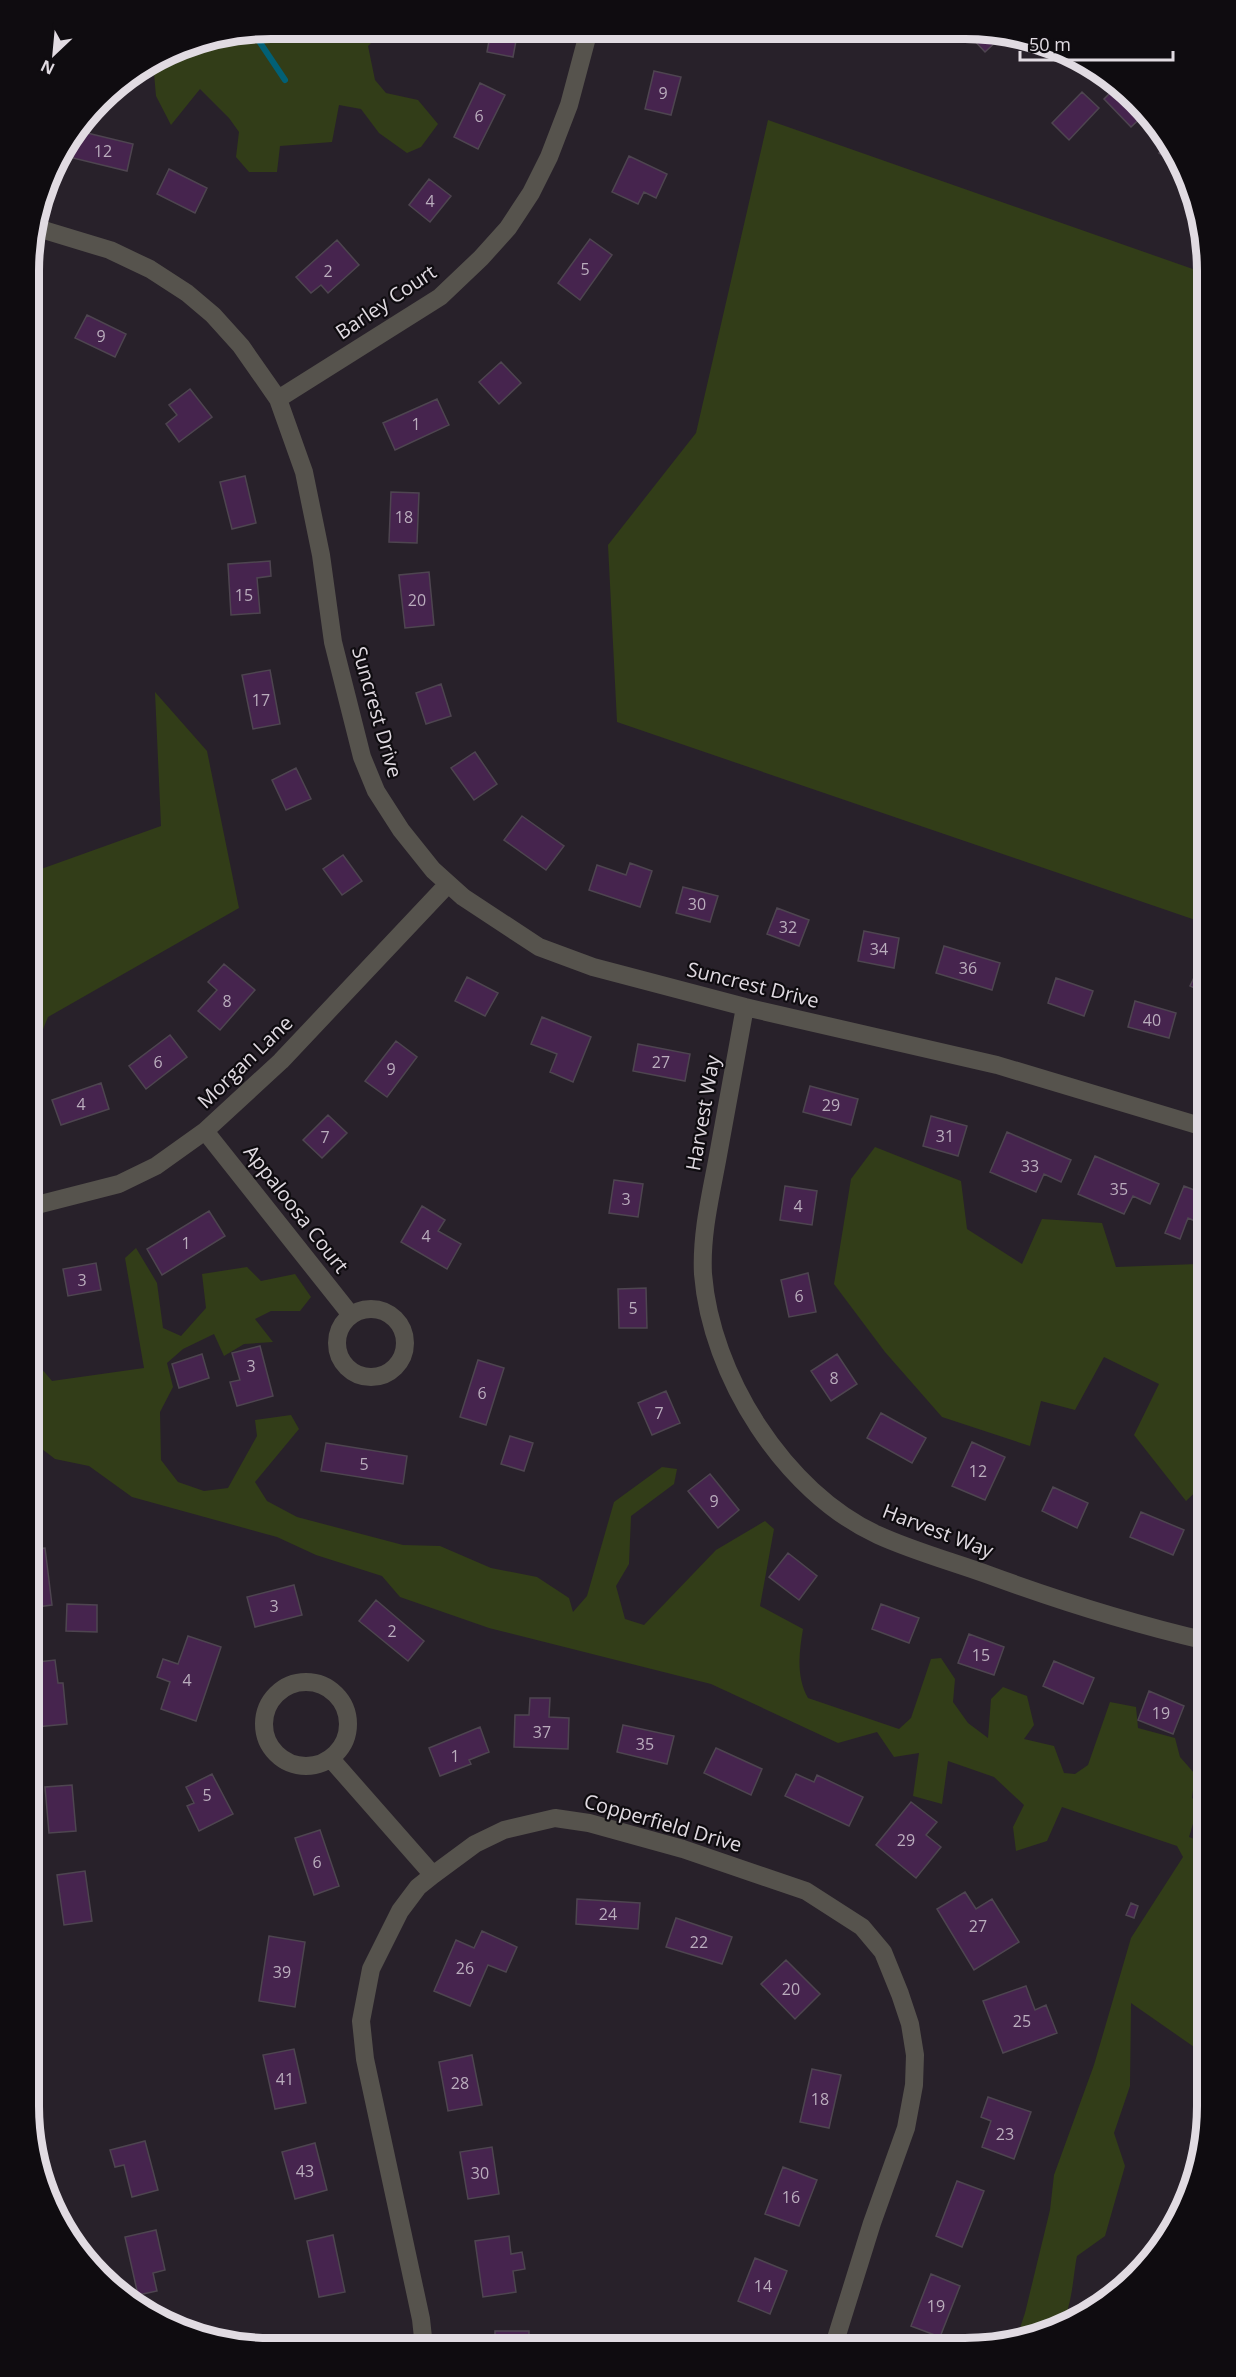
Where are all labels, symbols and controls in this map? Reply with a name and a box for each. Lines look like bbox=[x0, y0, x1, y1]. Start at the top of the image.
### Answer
north arrow bbox=[24, 24, 84, 84]
scale bar bbox=[1020, 24, 1173, 62]
text: 50 m bbox=[1029, 32, 1071, 56]
text: N bbox=[37, 55, 58, 80]
house number: 9 bbox=[658, 82, 668, 104]
house number: 6 bbox=[474, 105, 484, 127]
house number: 12 bbox=[94, 140, 112, 162]
house number: 4 bbox=[425, 190, 435, 212]
street label: Barley Court bbox=[330, 258, 441, 345]
house number: 5 bbox=[580, 258, 590, 280]
house number: 2 bbox=[323, 260, 333, 282]
house number: 9 bbox=[96, 325, 106, 347]
house number: 1 bbox=[411, 413, 421, 435]
house number: 18 bbox=[395, 506, 413, 528]
house number: 15 bbox=[235, 584, 253, 606]
house number: 20 bbox=[408, 589, 426, 611]
street label: Suncrest Drive bbox=[346, 643, 409, 781]
house number: 17 bbox=[252, 689, 270, 711]
house number: 30 bbox=[688, 893, 706, 915]
house number: 32 bbox=[779, 916, 797, 938]
house number: 34 bbox=[870, 938, 888, 960]
street label: Suncrest Drive bbox=[684, 955, 822, 1014]
house number: 36 bbox=[959, 957, 977, 979]
house number: 8 bbox=[222, 990, 232, 1012]
street label: Morgan Lane bbox=[191, 1009, 298, 1114]
house number: 40 bbox=[1143, 1009, 1161, 1031]
house number: 6 bbox=[153, 1051, 163, 1073]
house number: 27 bbox=[652, 1051, 670, 1073]
street label: Harvest Way bbox=[679, 1052, 726, 1173]
house number: 9 bbox=[386, 1058, 396, 1080]
house number: 4 bbox=[76, 1093, 86, 1115]
house number: 29 bbox=[822, 1094, 840, 1116]
house number: 31 bbox=[936, 1125, 954, 1147]
house number: 7 bbox=[320, 1126, 330, 1148]
street label: Appaloosa Court bbox=[238, 1139, 355, 1278]
house number: 33 bbox=[1021, 1155, 1039, 1177]
house number: 35 bbox=[1110, 1178, 1128, 1200]
house number: 3 bbox=[621, 1188, 631, 1210]
house number: 4 bbox=[793, 1195, 803, 1217]
house number: 4 bbox=[421, 1225, 431, 1247]
house number: 1 bbox=[181, 1232, 191, 1254]
house number: 3 bbox=[77, 1269, 87, 1291]
house number: 6 bbox=[794, 1285, 804, 1307]
house number: 5 bbox=[628, 1297, 638, 1319]
house number: 3 bbox=[246, 1355, 256, 1377]
house number: 8 bbox=[829, 1367, 839, 1389]
house number: 6 bbox=[477, 1382, 487, 1404]
house number: 7 bbox=[654, 1402, 664, 1424]
house number: 5 bbox=[359, 1453, 369, 1475]
house number: 12 bbox=[969, 1460, 987, 1482]
house number: 9 bbox=[709, 1490, 719, 1512]
street label: Harvest Way bbox=[879, 1497, 998, 1564]
house number: 3 bbox=[269, 1595, 279, 1617]
house number: 2 bbox=[387, 1620, 397, 1642]
house number: 15 bbox=[972, 1644, 990, 1666]
house number: 4 bbox=[182, 1669, 192, 1691]
house number: 19 bbox=[1152, 1702, 1170, 1724]
house number: 37 bbox=[533, 1721, 551, 1743]
house number: 35 bbox=[636, 1733, 654, 1755]
house number: 1 bbox=[450, 1745, 460, 1767]
house number: 5 bbox=[202, 1784, 212, 1806]
street label: Copperfield Drive bbox=[581, 1787, 745, 1858]
house number: 29 bbox=[897, 1829, 915, 1851]
house number: 6 bbox=[312, 1851, 322, 1873]
house number: 24 bbox=[599, 1903, 617, 1925]
house number: 27 bbox=[969, 1915, 987, 1937]
house number: 22 bbox=[690, 1931, 708, 1953]
house number: 26 bbox=[456, 1957, 474, 1979]
house number: 39 bbox=[273, 1961, 291, 1983]
house number: 20 bbox=[782, 1978, 800, 2000]
house number: 25 bbox=[1013, 2010, 1031, 2032]
house number: 41 bbox=[276, 2068, 294, 2090]
house number: 28 bbox=[451, 2072, 469, 2094]
house number: 18 bbox=[811, 2088, 829, 2110]
house number: 23 bbox=[996, 2123, 1014, 2145]
house number: 43 bbox=[296, 2160, 314, 2182]
house number: 30 bbox=[471, 2162, 489, 2184]
house number: 16 bbox=[782, 2186, 800, 2208]
house number: 14 bbox=[754, 2275, 772, 2297]
house number: 19 bbox=[927, 2295, 945, 2317]

